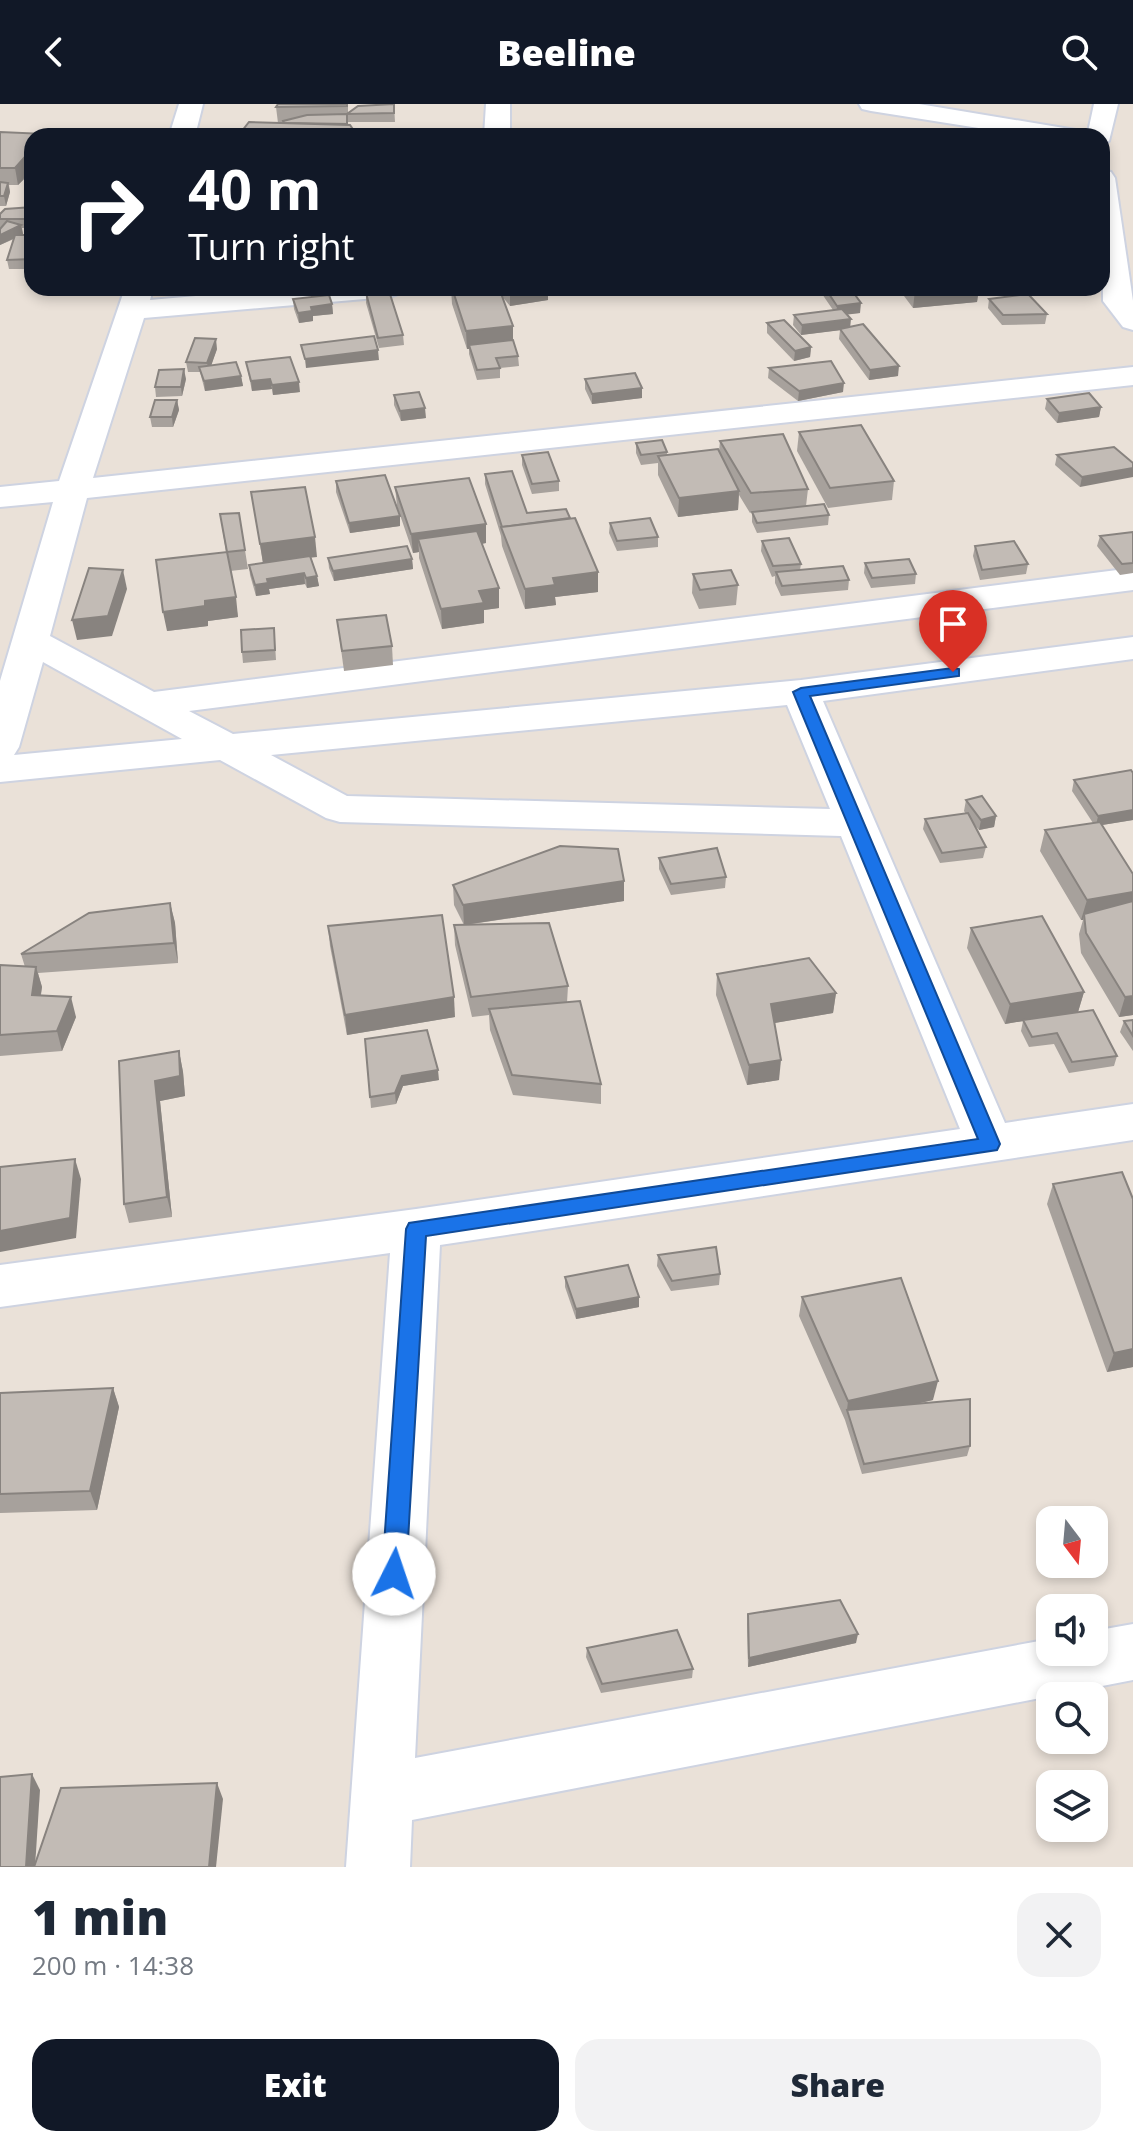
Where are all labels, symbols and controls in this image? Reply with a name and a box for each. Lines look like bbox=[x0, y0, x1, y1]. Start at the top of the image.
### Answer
text: Beeline bbox=[497, 28, 636, 77]
icon: back bbox=[32, 30, 76, 74]
icon: search bbox=[1057, 30, 1101, 74]
text: 40 m bbox=[188, 150, 322, 226]
icon: right bbox=[56, 160, 160, 264]
text: Turn right bbox=[188, 222, 354, 271]
pin bbox=[919, 590, 987, 672]
icon: arrive bbox=[931, 602, 975, 646]
north arrow bbox=[1036, 1506, 1108, 1578]
map controls bbox=[1036, 1506, 1108, 1842]
position arrow bbox=[352, 1532, 436, 1616]
button: sound bbox=[1036, 1594, 1108, 1666]
button: search bbox=[1036, 1682, 1108, 1754]
button: layers bbox=[1036, 1770, 1108, 1842]
text: 1 min bbox=[32, 1884, 168, 1949]
button: close bbox=[1017, 1893, 1101, 1977]
text: 200 m · 14:38 bbox=[32, 1947, 194, 1983]
button: Exit bbox=[32, 2039, 559, 2131]
button: Share bbox=[575, 2039, 1101, 2131]

